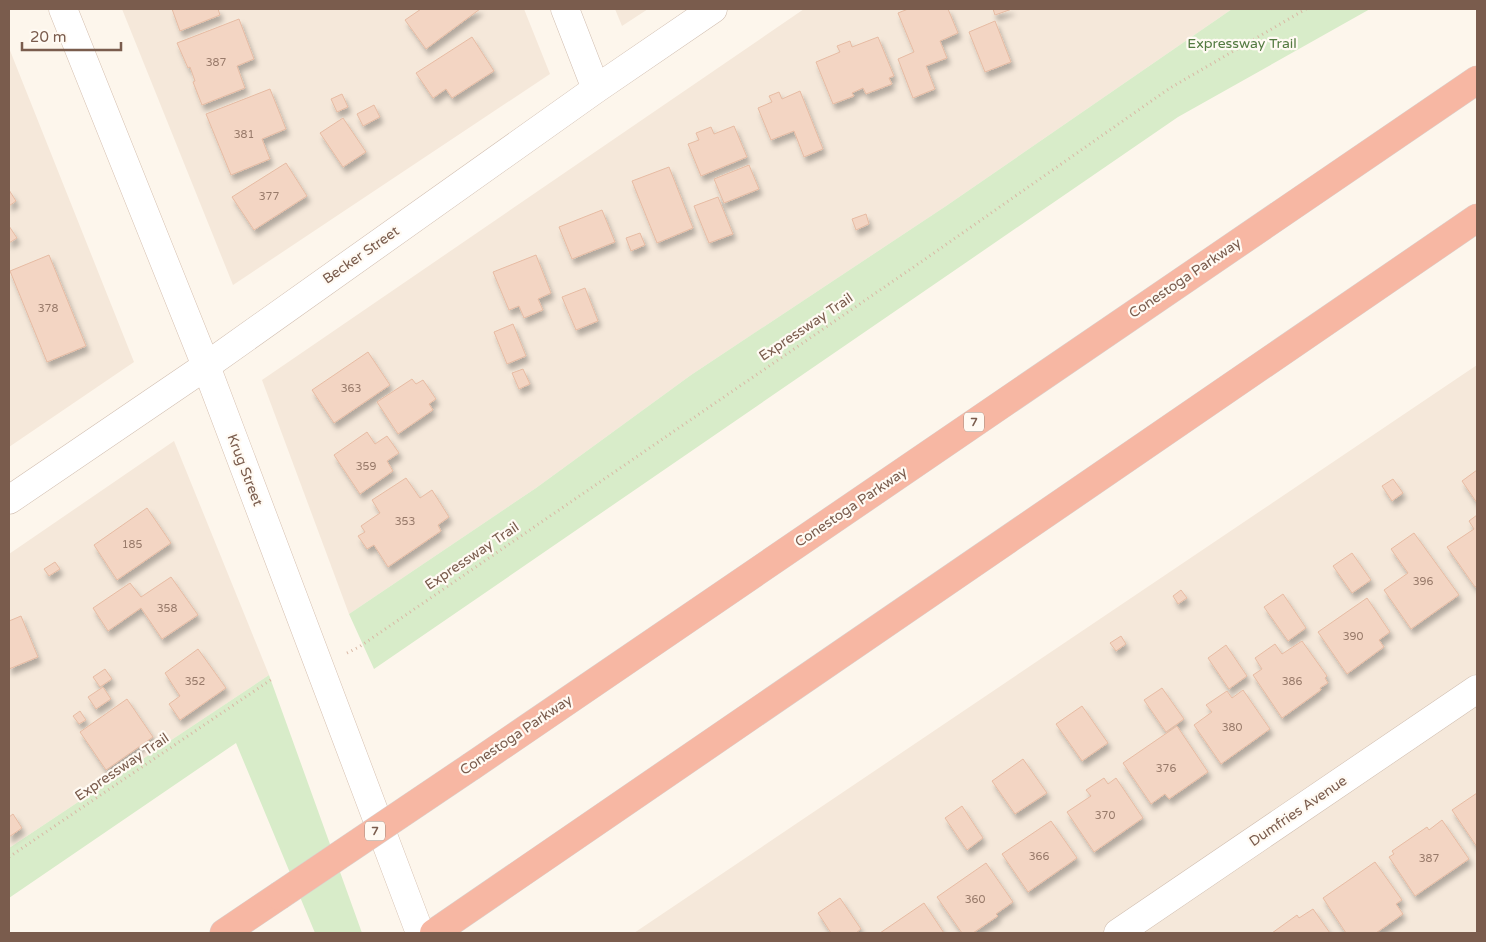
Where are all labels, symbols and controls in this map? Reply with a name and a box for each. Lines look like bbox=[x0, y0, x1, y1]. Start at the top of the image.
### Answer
scale bar bbox=[22, 20, 121, 52]
text: 20 m bbox=[30, 28, 67, 46]
park label: Expressway Trail bbox=[1187, 35, 1297, 52]
house number: 387 bbox=[206, 56, 226, 69]
house number: 381 bbox=[234, 128, 254, 141]
house number: 377 bbox=[259, 190, 279, 203]
street label: Becker Street bbox=[319, 222, 403, 288]
street label: Conestoga Parkway bbox=[1126, 234, 1245, 322]
street label: Expressway Trail bbox=[756, 289, 856, 365]
house number: 378 bbox=[38, 302, 58, 315]
house number: 363 bbox=[341, 382, 361, 395]
road number: 7 bbox=[964, 412, 984, 432]
street label: Krug Street bbox=[223, 432, 267, 509]
house number: 359 bbox=[356, 460, 376, 473]
street label: Conestoga Parkway bbox=[792, 463, 911, 551]
house number: 353 bbox=[395, 515, 415, 528]
street label: Expressway Trail bbox=[422, 518, 522, 594]
house number: 185 bbox=[122, 538, 142, 551]
house number: 396 bbox=[1413, 575, 1433, 588]
house number: 358 bbox=[157, 602, 177, 615]
house number: 390 bbox=[1343, 630, 1363, 643]
house number: 352 bbox=[185, 675, 205, 688]
house number: 386 bbox=[1282, 675, 1302, 688]
street label: Conestoga Parkway bbox=[457, 691, 576, 779]
house number: 380 bbox=[1222, 721, 1242, 734]
street label: Expressway Trail bbox=[72, 729, 172, 805]
house number: 376 bbox=[1156, 762, 1176, 775]
street label: Dumfries Avenue bbox=[1246, 772, 1350, 850]
house number: 370 bbox=[1095, 809, 1115, 822]
road number: 7 bbox=[365, 821, 385, 840]
house number: 366 bbox=[1029, 850, 1049, 863]
house number: 387 bbox=[1419, 852, 1439, 865]
house number: 360 bbox=[965, 893, 985, 906]

